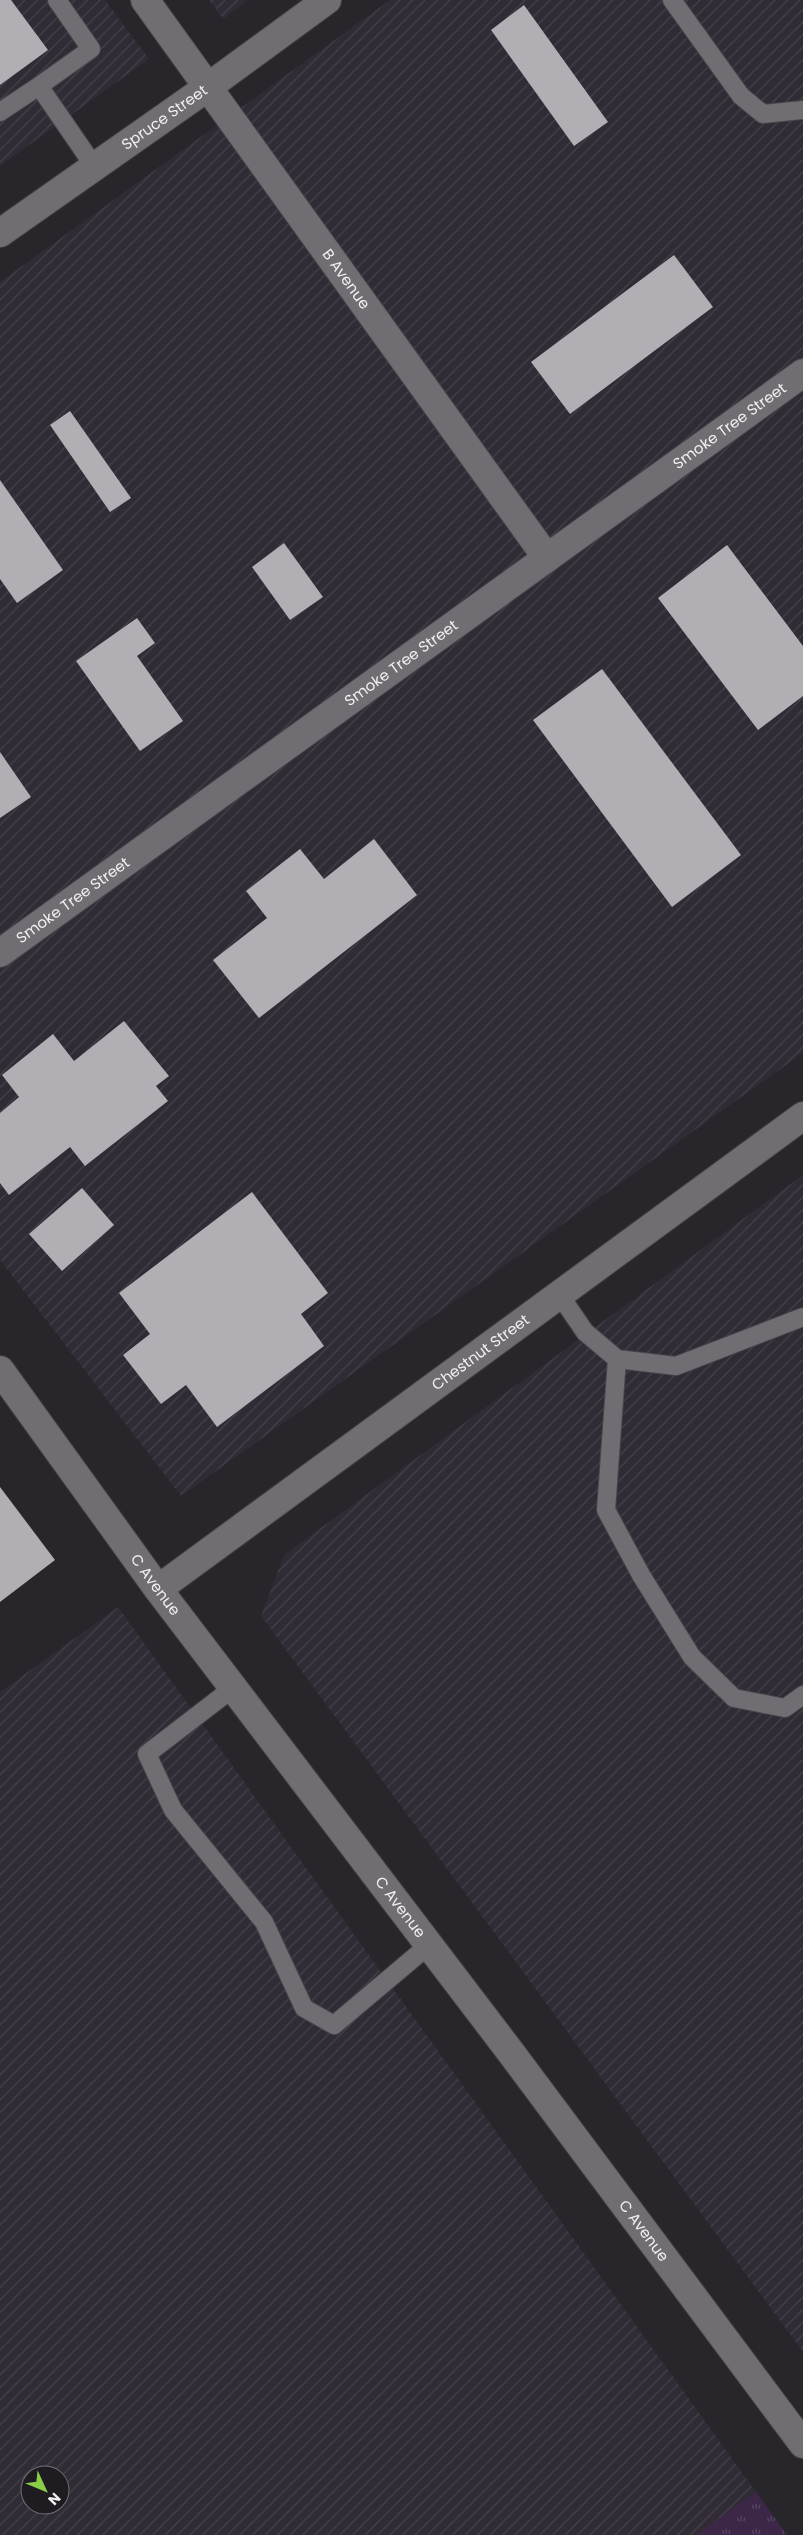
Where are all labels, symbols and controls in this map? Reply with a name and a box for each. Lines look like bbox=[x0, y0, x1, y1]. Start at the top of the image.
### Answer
street label: Spruce Street bbox=[117, 80, 211, 155]
street label: B Avenue bbox=[318, 244, 375, 313]
street label: Smoke Tree Street bbox=[668, 377, 790, 474]
street label: Smoke Tree Street bbox=[340, 615, 462, 711]
street label: Smoke Tree Street bbox=[12, 852, 134, 948]
street label: Chestnut Street bbox=[427, 1309, 533, 1395]
street label: C Avenue bbox=[126, 1549, 186, 1620]
street label: C Avenue bbox=[371, 1872, 431, 1942]
street label: C Avenue bbox=[614, 2195, 674, 2266]
north arrow bbox=[20, 2465, 70, 2515]
text: N bbox=[44, 2488, 65, 2510]

